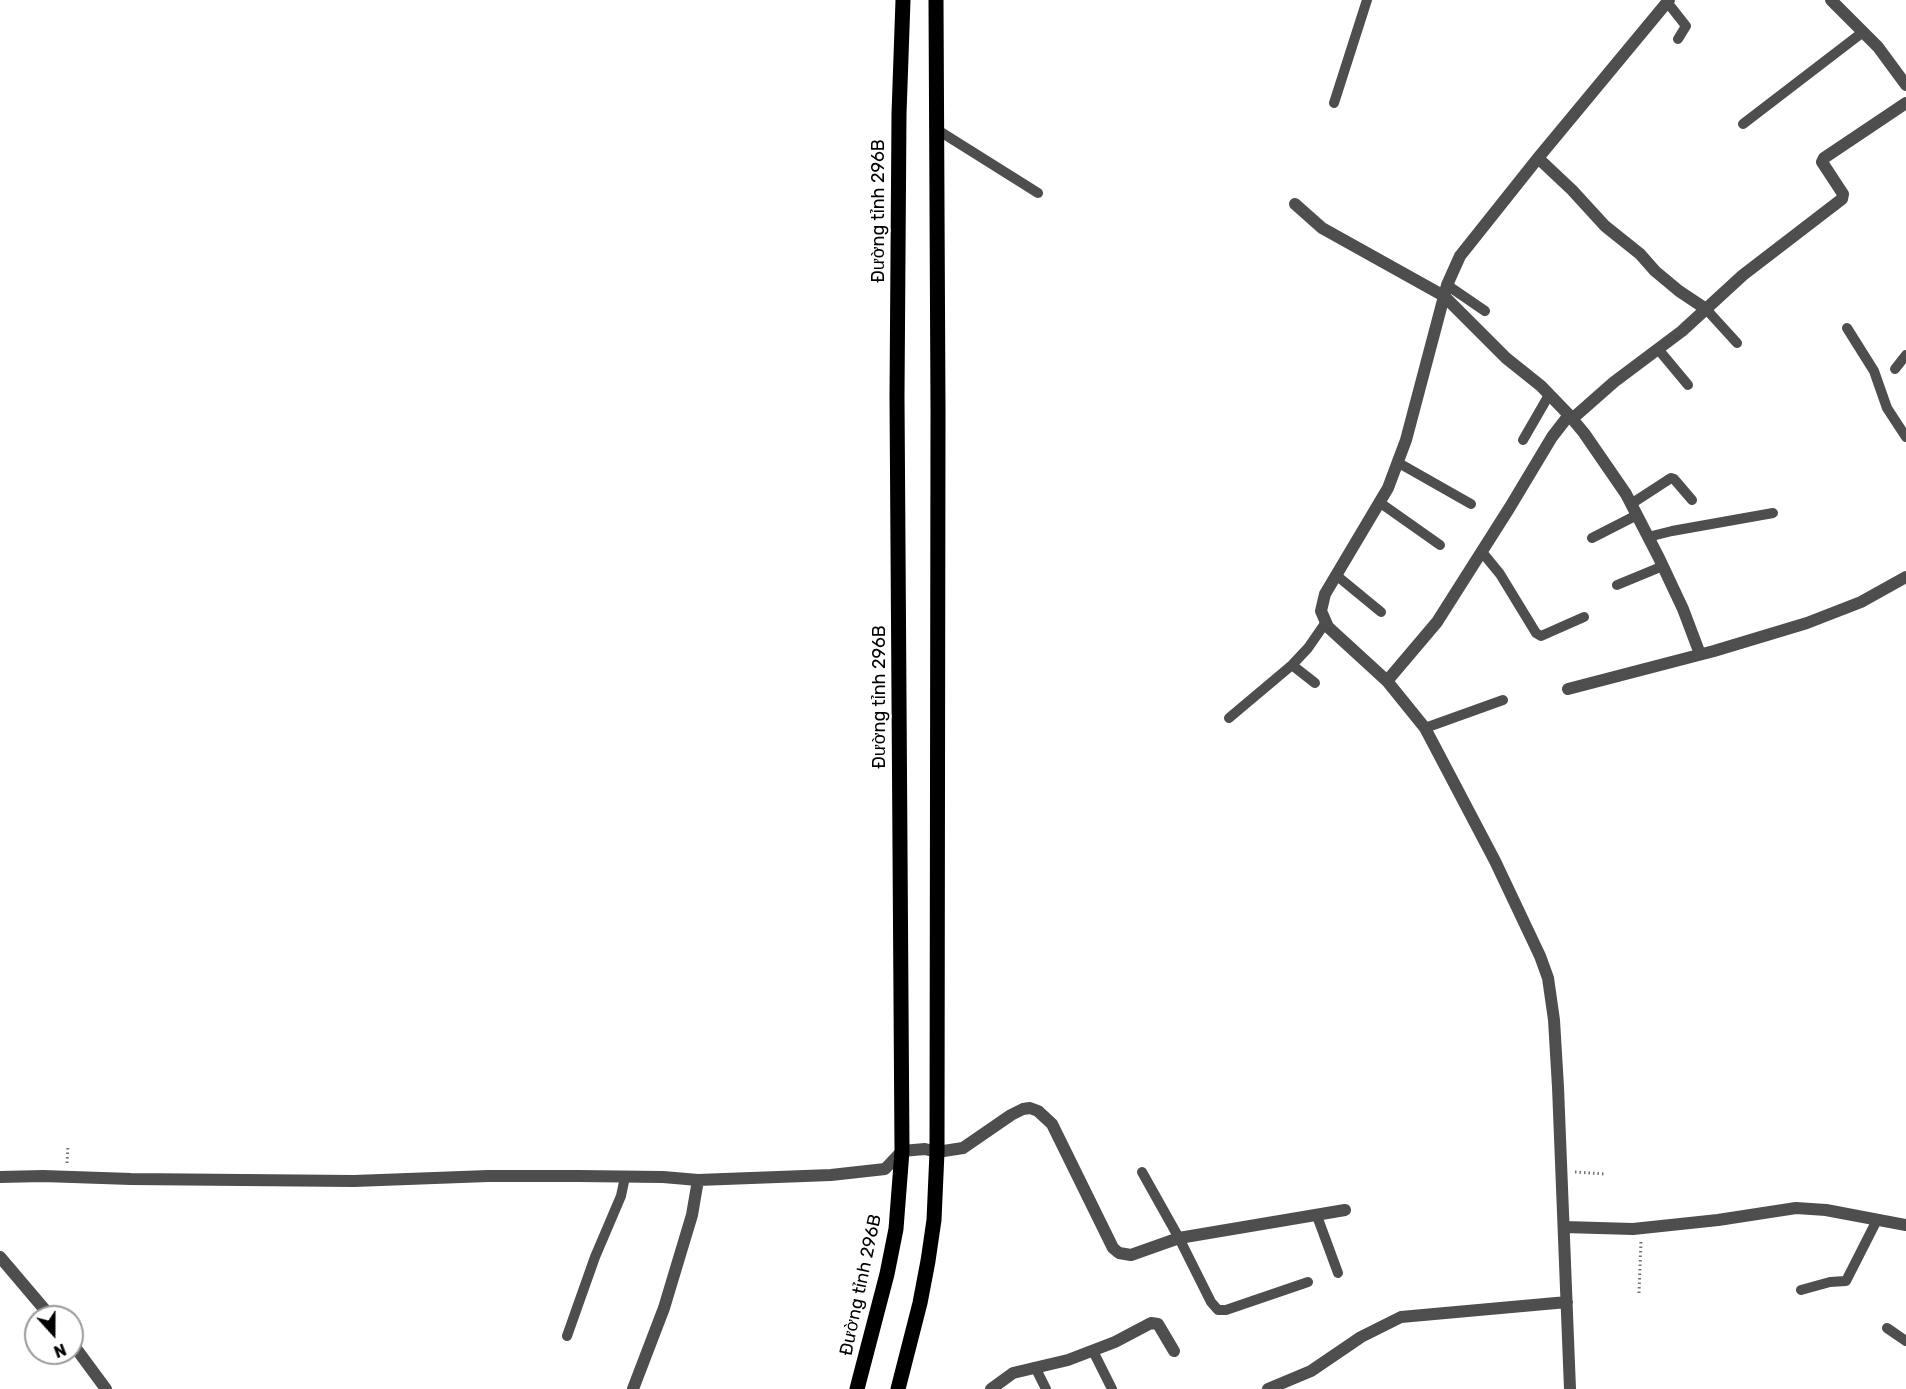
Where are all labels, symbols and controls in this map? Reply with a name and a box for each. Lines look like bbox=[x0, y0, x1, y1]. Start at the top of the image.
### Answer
street label: Đường tỉnh 296B bbox=[868, 139, 890, 283]
street label: Đường tỉnh 296B bbox=[869, 625, 891, 769]
street label: Đường tỉnh 296B bbox=[835, 1212, 887, 1358]
north arrow bbox=[24, 1305, 84, 1365]
text: N bbox=[51, 1339, 69, 1361]

